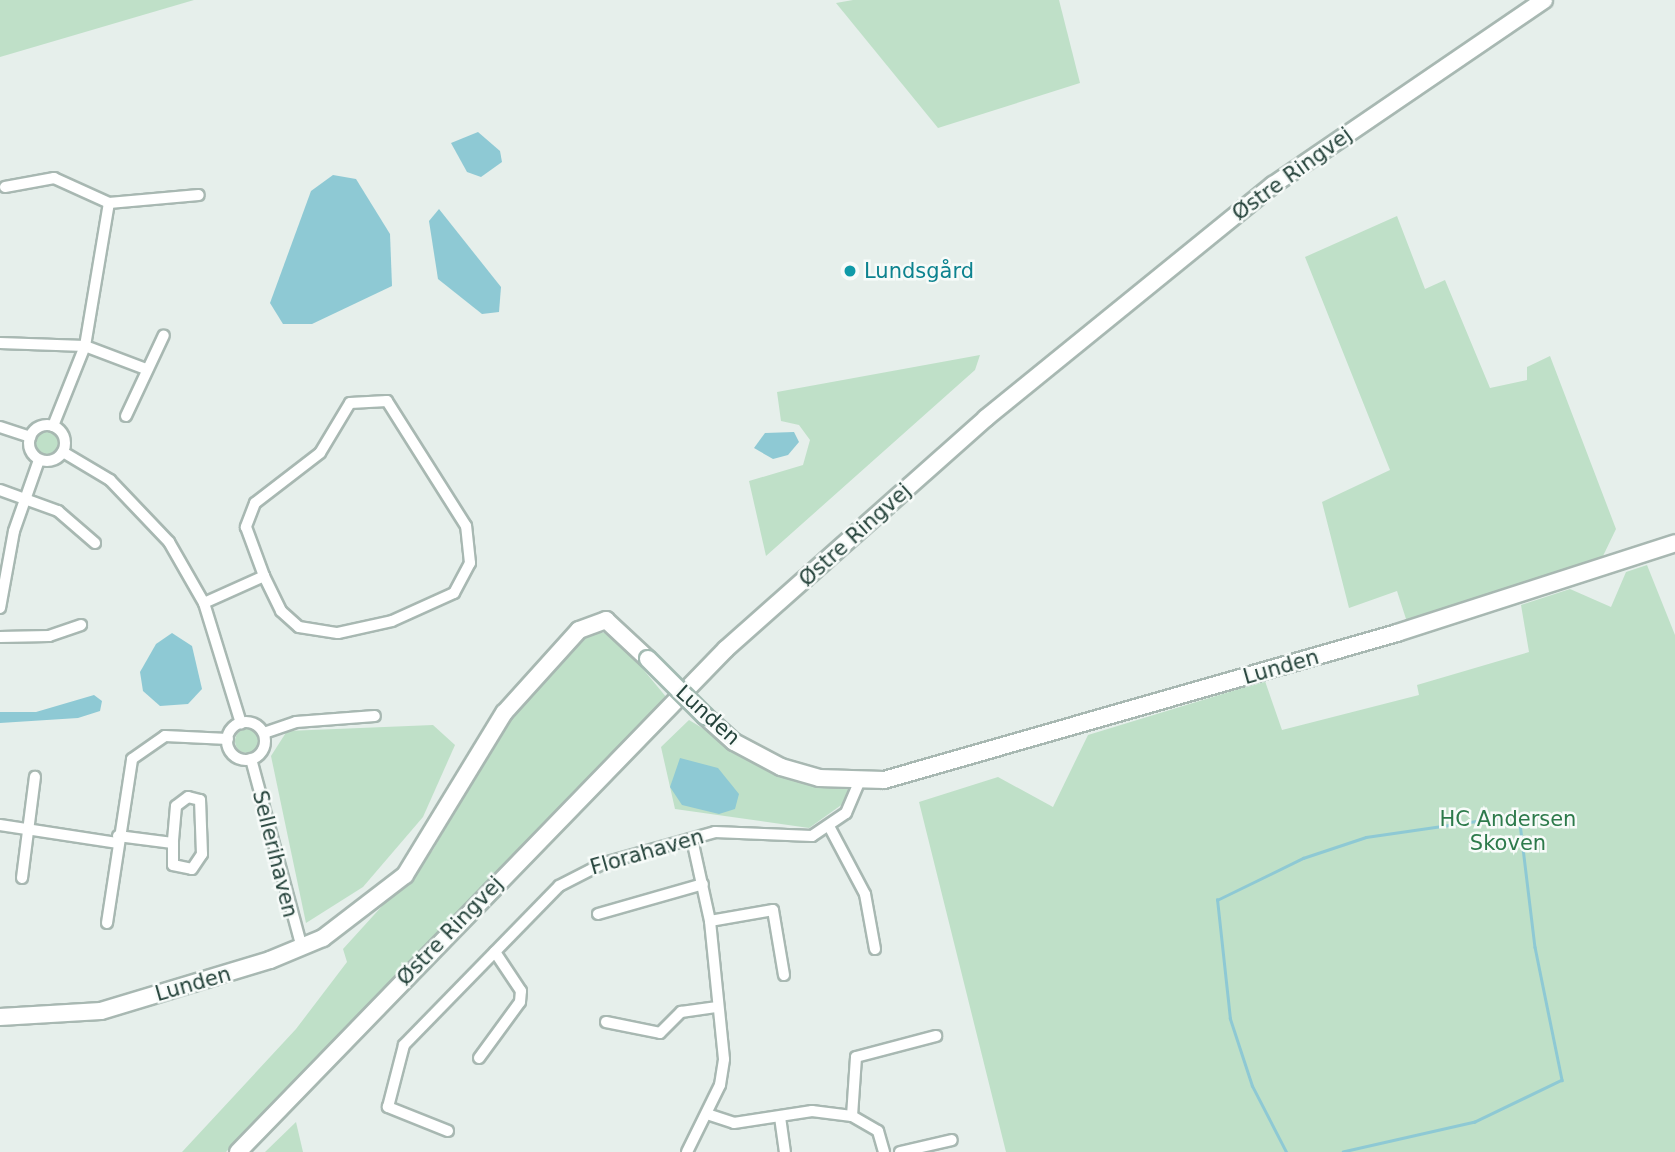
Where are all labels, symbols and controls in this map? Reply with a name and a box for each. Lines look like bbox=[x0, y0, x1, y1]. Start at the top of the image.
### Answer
street label: Østre Ringvej bbox=[1227, 122, 1357, 226]
place label: Lundsgård bbox=[864, 258, 974, 284]
marker: Lundsgård bbox=[842, 263, 858, 279]
street label: Østre Ringvej bbox=[794, 478, 916, 592]
street label: Lunden bbox=[1240, 644, 1322, 690]
street label: Lunden bbox=[671, 680, 745, 750]
street label: Sellerihaven bbox=[247, 788, 303, 920]
park label: HC Andersen Skoven bbox=[1440, 806, 1576, 856]
street label: Florahaven bbox=[587, 824, 707, 880]
street label: Østre Ringvej bbox=[392, 871, 508, 991]
street label: Lunden bbox=[152, 961, 234, 1007]

